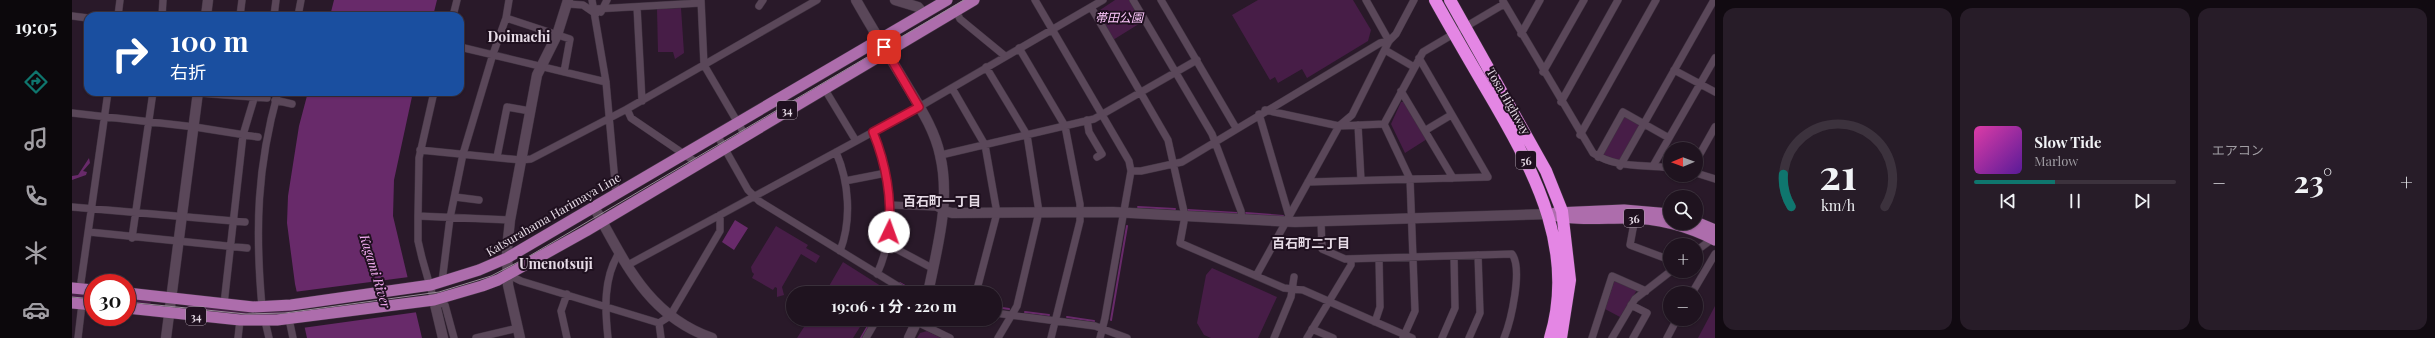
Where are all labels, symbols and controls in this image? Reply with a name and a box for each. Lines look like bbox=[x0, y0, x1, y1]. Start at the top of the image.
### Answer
park label: 帯田公園 bbox=[1095, 9, 1145, 25]
text: 19:05 bbox=[15, 15, 57, 39]
text: 100 m bbox=[170, 22, 249, 59]
district label: Doimachi bbox=[488, 27, 551, 46]
icon: right bbox=[104, 28, 156, 80]
pin bbox=[867, 30, 901, 64]
icon: arrive bbox=[873, 36, 895, 58]
text: 右折 bbox=[170, 60, 206, 84]
street label: Tosa Highway bbox=[1483, 65, 1535, 137]
icon: directions bbox=[22, 68, 50, 96]
road number: 34 bbox=[777, 101, 797, 119]
icon: music bbox=[22, 125, 50, 153]
text: Slow Tide bbox=[2034, 132, 2102, 152]
text: エアコン bbox=[2212, 141, 2264, 158]
north arrow bbox=[1663, 142, 1703, 182]
map controls bbox=[1663, 142, 1703, 326]
text: 21 bbox=[1819, 145, 1856, 200]
road number: 56 bbox=[1516, 151, 1536, 169]
text: Marlow bbox=[2034, 152, 2078, 169]
text: 23° bbox=[2294, 161, 2332, 201]
text: − bbox=[2212, 167, 2226, 197]
text: + bbox=[2400, 167, 2413, 197]
street label: Katsurahama Harimaya Line bbox=[483, 169, 623, 259]
icon: phone bbox=[22, 182, 50, 210]
button: search bbox=[1663, 190, 1703, 230]
icon: previous bbox=[1997, 190, 2019, 212]
icon: pause bbox=[2064, 190, 2086, 212]
icon: next bbox=[2131, 190, 2153, 212]
district label: 百石町一丁目 bbox=[903, 192, 981, 209]
text: km/h bbox=[1821, 196, 1855, 215]
road number: 36 bbox=[1624, 209, 1644, 227]
position arrow bbox=[868, 211, 910, 253]
water label: Kagami River bbox=[356, 231, 395, 310]
district label: 百石町二丁目 bbox=[1272, 234, 1350, 251]
button: + bbox=[1663, 238, 1703, 278]
icon: climate bbox=[22, 239, 50, 267]
district label: Umenotsuji bbox=[519, 254, 594, 273]
speed limit sign: 30 bbox=[84, 274, 136, 326]
button: − bbox=[1663, 286, 1703, 326]
icon: car bbox=[22, 296, 50, 324]
text: 19:06 · 1 分 · 220 m bbox=[831, 296, 957, 316]
road number: 34 bbox=[186, 307, 206, 325]

